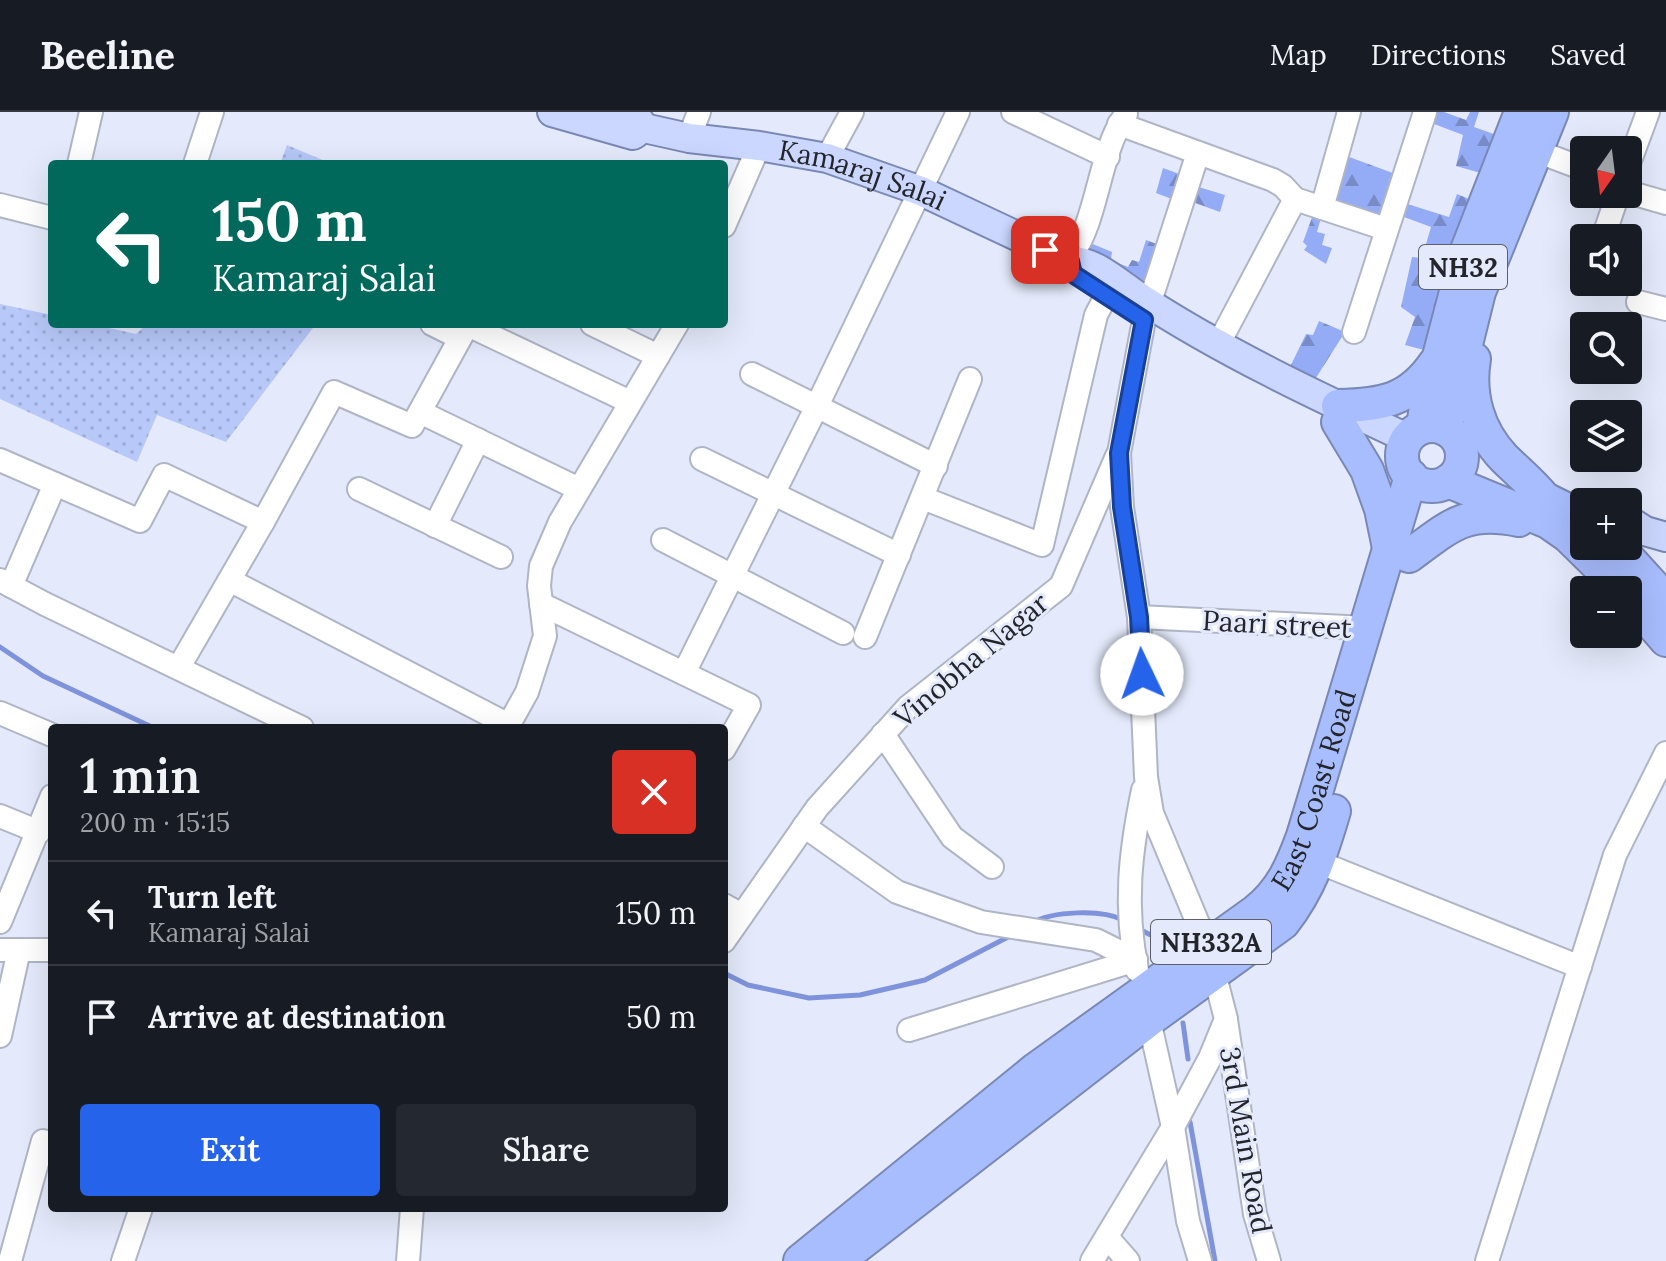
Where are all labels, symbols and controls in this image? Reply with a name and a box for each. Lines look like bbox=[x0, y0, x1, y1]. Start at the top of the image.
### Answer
text: Beeline bbox=[40, 31, 175, 79]
text: Map bbox=[1270, 37, 1327, 73]
text: Directions bbox=[1371, 37, 1506, 73]
text: Saved bbox=[1550, 37, 1626, 73]
street label: Kamaraj Salai bbox=[776, 132, 952, 218]
north arrow bbox=[1570, 136, 1642, 208]
map controls bbox=[1570, 136, 1642, 648]
text: 150 m bbox=[212, 185, 367, 256]
icon: left bbox=[80, 192, 184, 296]
pin bbox=[1011, 216, 1079, 284]
button: sound bbox=[1570, 224, 1642, 296]
icon: arrive bbox=[1023, 228, 1067, 272]
road number: NH32 bbox=[1419, 245, 1507, 289]
text: Kamaraj Salai bbox=[212, 255, 436, 301]
button: search bbox=[1570, 312, 1642, 384]
button: layers bbox=[1570, 400, 1642, 472]
button: + bbox=[1570, 488, 1642, 560]
button: − bbox=[1570, 576, 1642, 648]
street label: Vinobha Nagar bbox=[885, 585, 1056, 736]
street label: Paari street bbox=[1201, 602, 1353, 646]
position arrow bbox=[1100, 632, 1184, 716]
street label: East Coast Road bbox=[1263, 685, 1364, 897]
text: 1 min bbox=[80, 745, 200, 806]
button: close bbox=[612, 750, 696, 834]
text: 200 m · 15:15 bbox=[80, 806, 230, 839]
text: Turn left bbox=[148, 878, 276, 916]
icon: left bbox=[80, 891, 124, 935]
text: 150 m bbox=[615, 894, 696, 932]
text: Kamaraj Salai bbox=[148, 916, 310, 949]
road number: NH332A bbox=[1151, 920, 1271, 964]
icon: arrive bbox=[80, 995, 124, 1039]
text: Arrive at destination bbox=[148, 998, 446, 1036]
text: 50 m bbox=[626, 998, 696, 1036]
street label: 3rd Main Road bbox=[1212, 1044, 1280, 1236]
button: Exit bbox=[80, 1104, 380, 1196]
button: Share bbox=[396, 1104, 696, 1196]

